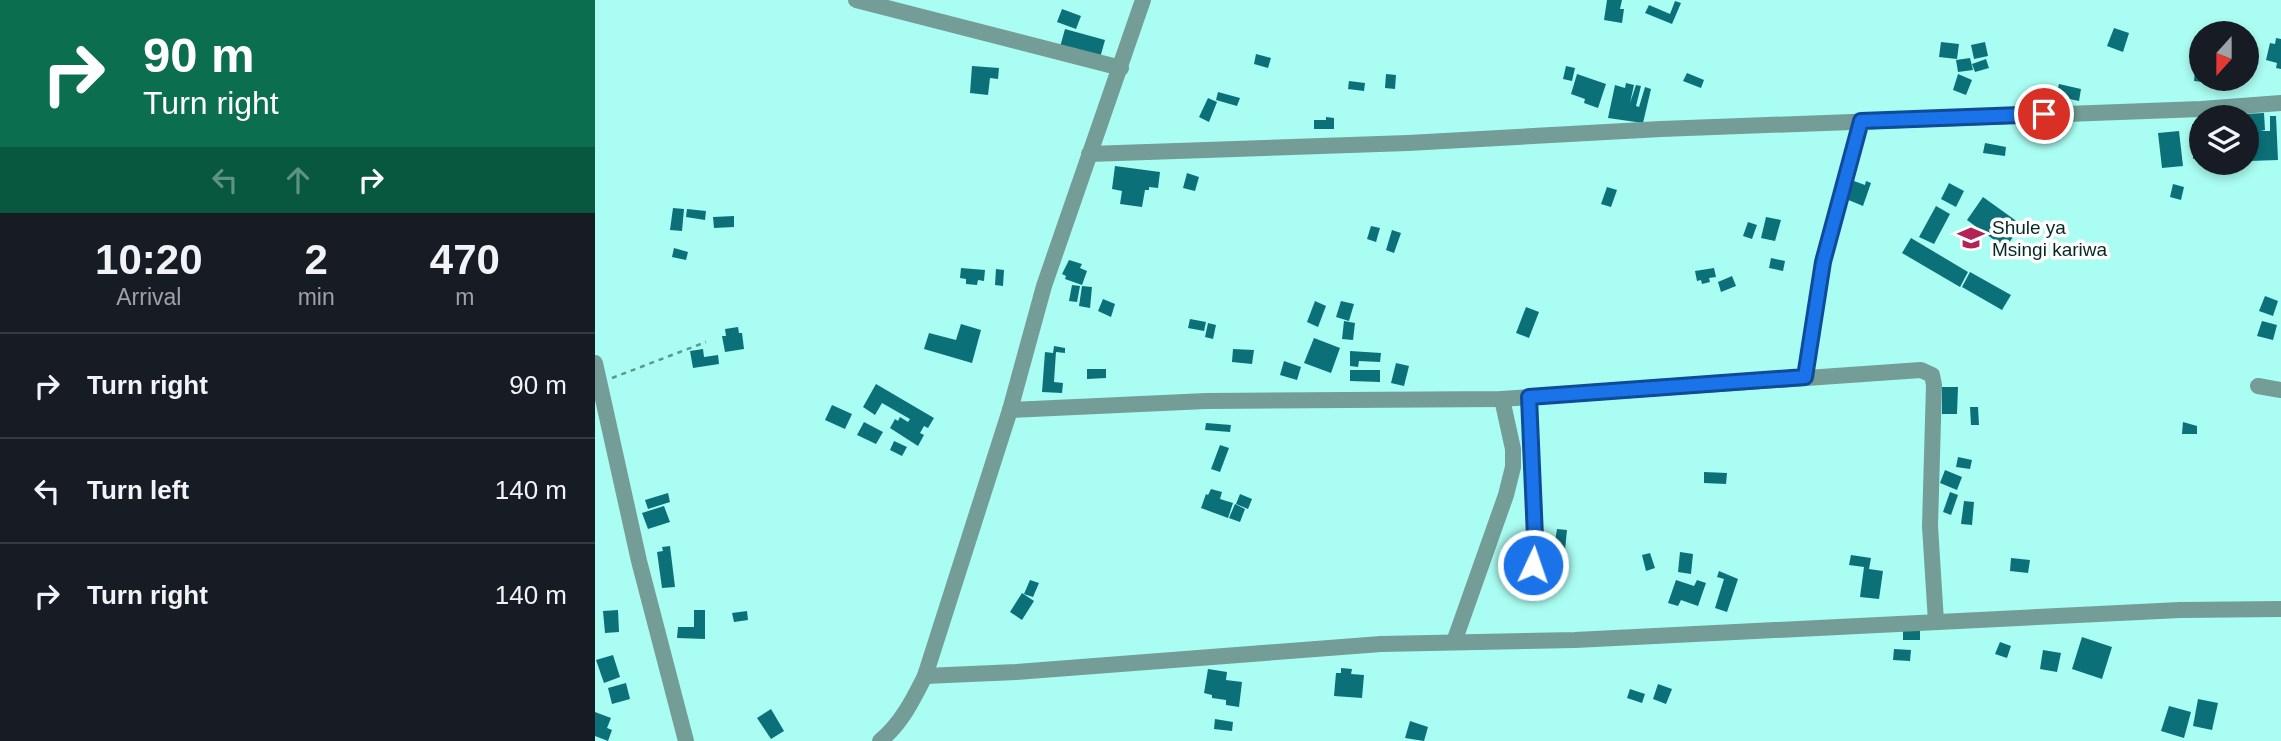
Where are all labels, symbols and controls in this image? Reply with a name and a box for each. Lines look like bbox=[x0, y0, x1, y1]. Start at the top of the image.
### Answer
north arrow bbox=[2189, 21, 2259, 91]
map controls bbox=[2189, 21, 2259, 175]
icon: right bbox=[28, 28, 119, 119]
text: 90 m bbox=[143, 28, 255, 82]
pin bbox=[2014, 84, 2074, 144]
text: Turn right bbox=[143, 85, 279, 121]
icon: arrive bbox=[2025, 95, 2063, 133]
button: layers bbox=[2189, 105, 2259, 175]
icon: left bbox=[206, 161, 244, 199]
icon: ahead bbox=[279, 161, 317, 199]
icon: right bbox=[352, 161, 390, 199]
place label: Shule ya Msingi kariwa bbox=[1992, 217, 2108, 260]
school or university icon: Shule ya Msingi kariwa bbox=[1956, 223, 1986, 253]
text: 10:20 bbox=[95, 236, 203, 283]
text: 2 bbox=[304, 236, 328, 283]
text: 470 bbox=[430, 236, 500, 283]
text: Arrival bbox=[116, 284, 181, 310]
text: min bbox=[298, 284, 335, 310]
text: m bbox=[455, 284, 474, 310]
icon: right bbox=[28, 367, 66, 405]
text: Turn right bbox=[87, 370, 208, 400]
text: 90 m bbox=[509, 370, 567, 400]
icon: left bbox=[28, 472, 66, 510]
text: Turn left bbox=[87, 475, 189, 505]
text: 140 m bbox=[495, 475, 567, 505]
position arrow bbox=[1496, 528, 1570, 602]
icon: right bbox=[28, 577, 66, 615]
text: Turn right bbox=[87, 580, 208, 610]
text: 140 m bbox=[495, 580, 567, 610]

